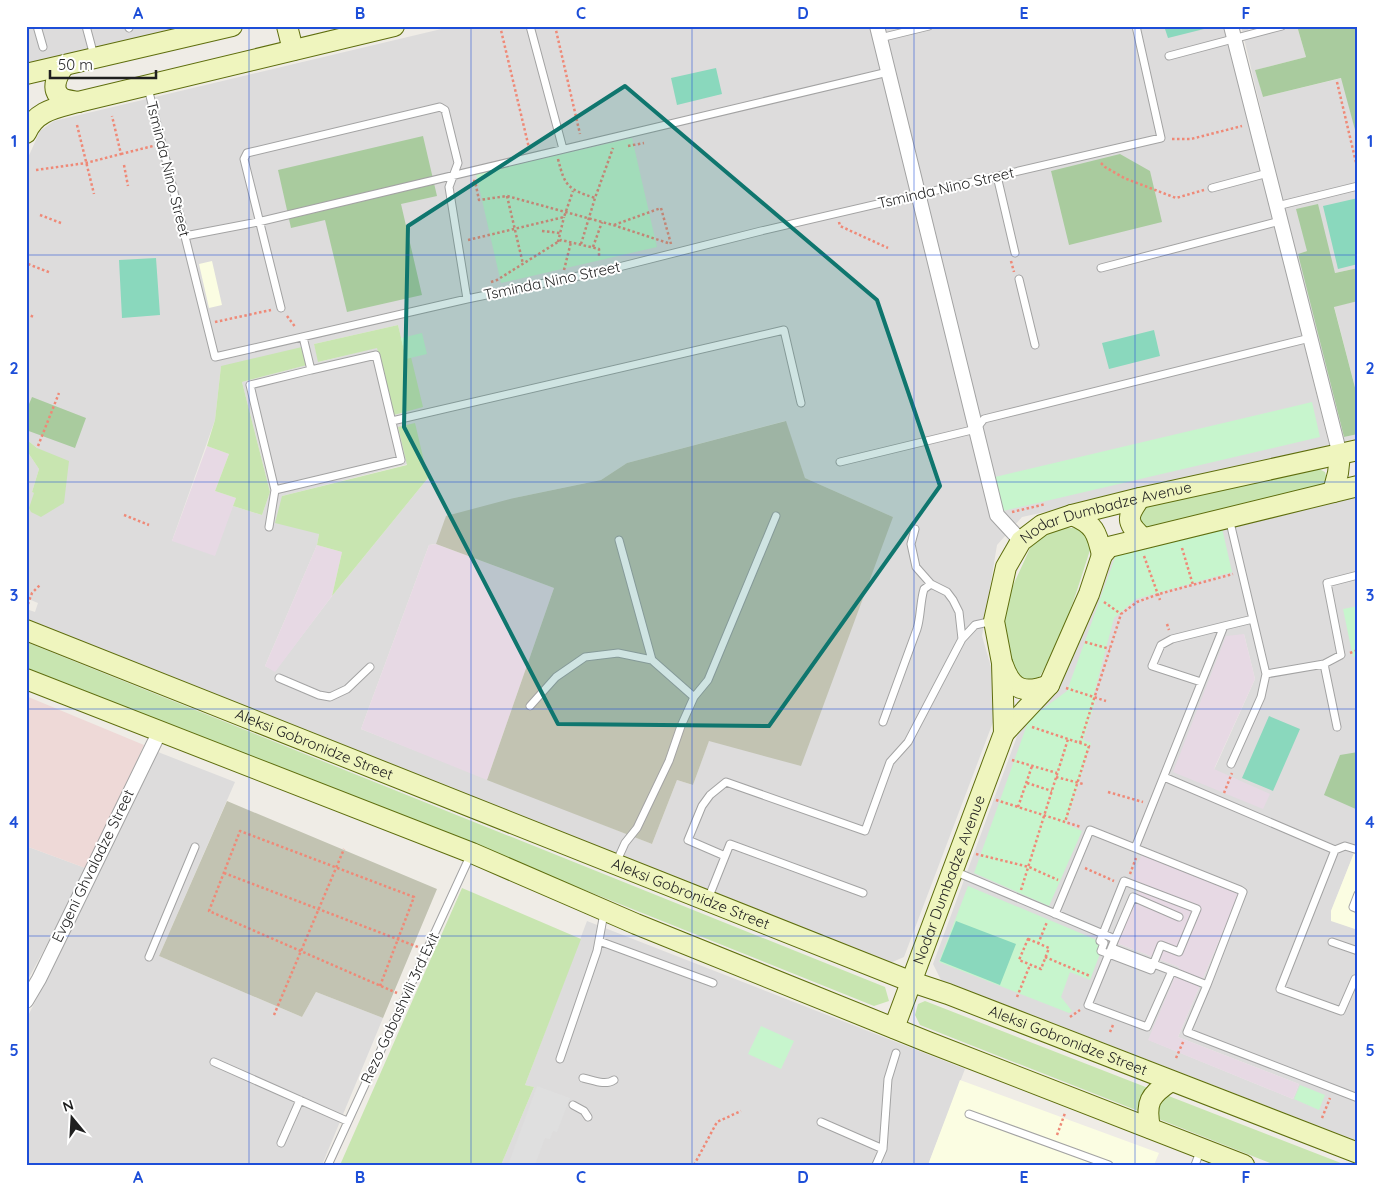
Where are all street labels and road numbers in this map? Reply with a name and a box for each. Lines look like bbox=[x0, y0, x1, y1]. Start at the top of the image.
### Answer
street label: Tsminda Nino Street bbox=[142, 99, 195, 239]
street label: Tsminda Nino Street bbox=[876, 163, 1016, 212]
street label: Tsminda Nino Street bbox=[482, 257, 622, 304]
street label: Nodar Dumbadze Avenue bbox=[1016, 477, 1193, 547]
street label: Aleksi Gobronidze Street bbox=[232, 704, 396, 784]
street label: Evgeni Ghvaladze Street bbox=[47, 786, 138, 945]
street label: Nodar Dumbadze Avenue bbox=[908, 792, 989, 967]
street label: Aleksi Gobronidze Street bbox=[609, 854, 773, 933]
street label: Rezo Gabashvili 3rd Exit bbox=[356, 929, 443, 1086]
street label: Aleksi Gobronidze Street bbox=[986, 1001, 1150, 1079]

